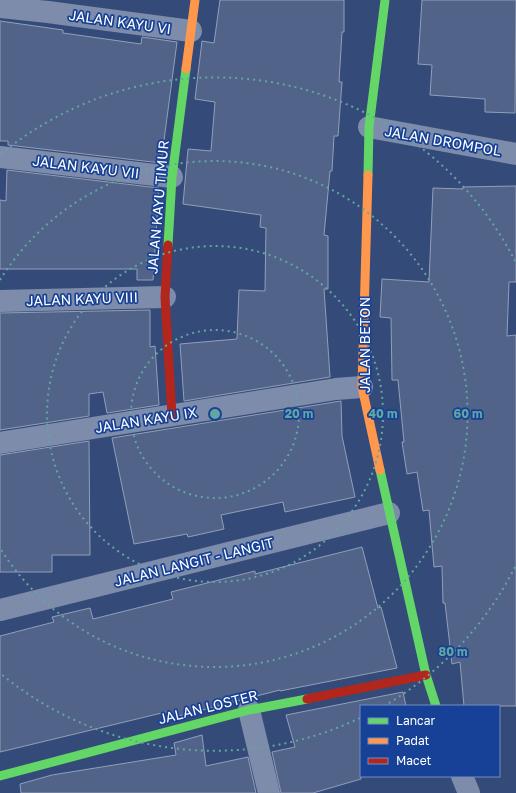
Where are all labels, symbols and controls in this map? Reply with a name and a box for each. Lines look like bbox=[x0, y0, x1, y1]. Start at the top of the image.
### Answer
street label: JALAN KAYU VI bbox=[68, 6, 172, 37]
street label: JALAN DROMPOL bbox=[384, 122, 503, 159]
street label: JALAN KAYU TIMUR bbox=[143, 139, 172, 274]
street label: JALAN KAYU VII bbox=[32, 152, 140, 181]
street label: JALAN KAYU VIII bbox=[26, 288, 138, 309]
street label: JALAN BETON bbox=[356, 297, 373, 393]
street label: JALAN KAYU IX bbox=[94, 403, 198, 436]
text: 20 m bbox=[285, 406, 313, 421]
text: 40 m bbox=[369, 406, 397, 421]
text: 60 m bbox=[454, 406, 482, 421]
centre of rings bbox=[208, 407, 222, 421]
street label: JALAN LANGIT - LANGIT bbox=[112, 533, 276, 590]
text: 80 m bbox=[439, 644, 467, 659]
street label: JALAN LOSTER bbox=[156, 686, 259, 727]
legend bbox=[360, 705, 500, 777]
text: Lancar bbox=[396, 713, 435, 728]
text: Padat bbox=[396, 733, 430, 748]
text: Macet bbox=[396, 753, 432, 768]

